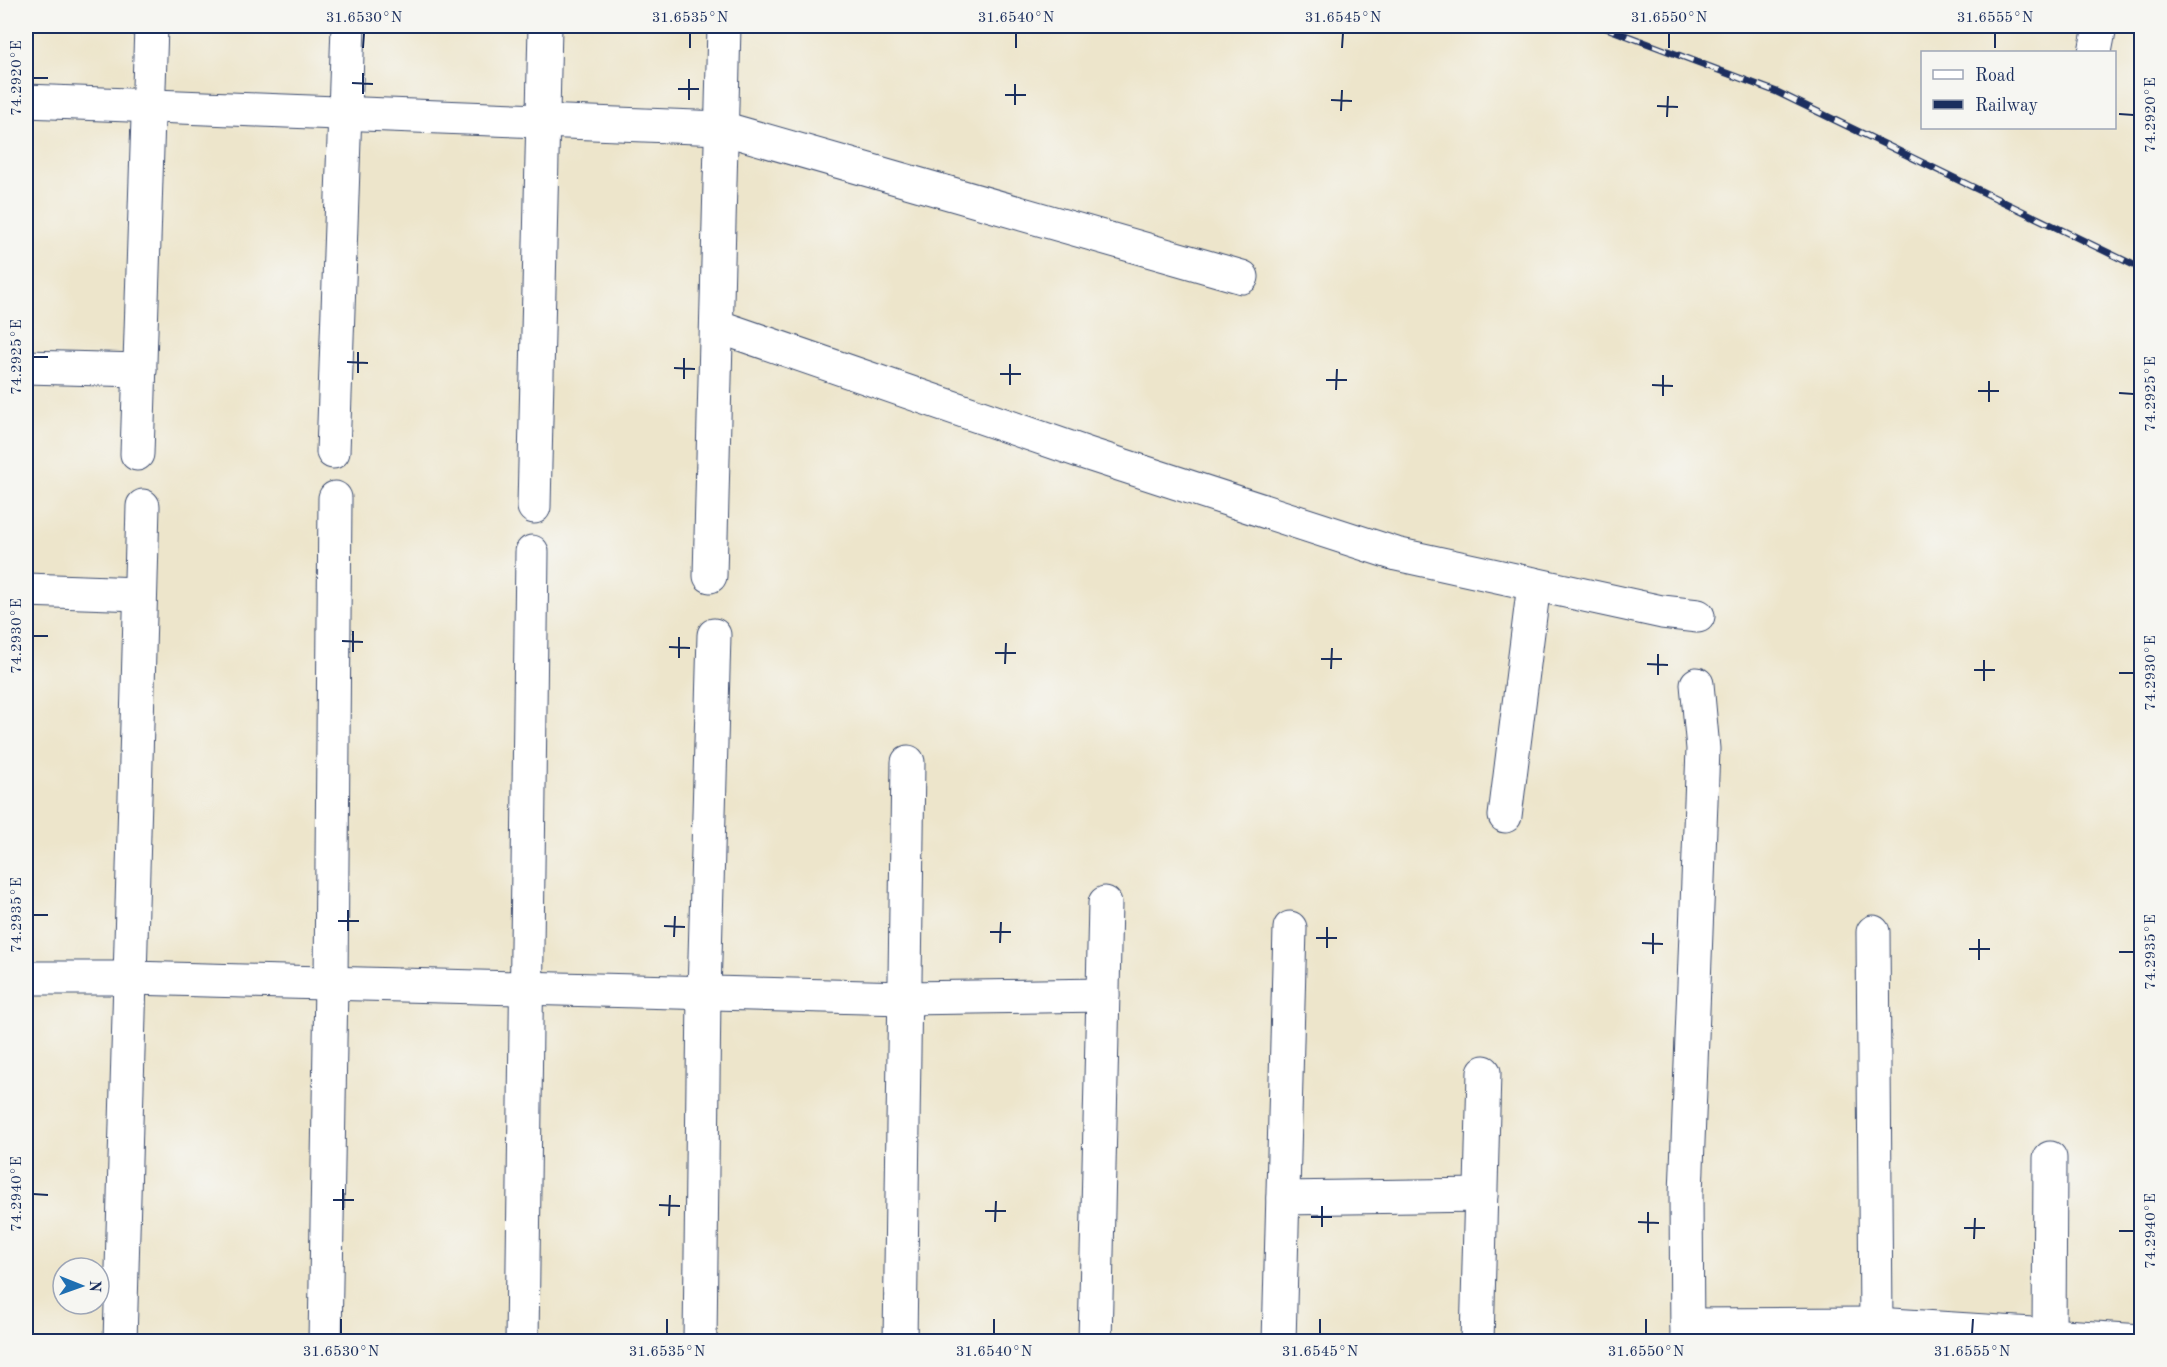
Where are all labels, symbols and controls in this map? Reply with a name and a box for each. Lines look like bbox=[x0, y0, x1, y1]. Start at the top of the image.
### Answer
text: 31.6530°N bbox=[326, 11, 403, 26]
text: 31.6535°N bbox=[652, 11, 729, 26]
text: 31.6540°N bbox=[978, 11, 1055, 26]
text: 31.6545°N bbox=[1305, 11, 1382, 26]
text: 31.6550°N bbox=[1631, 11, 1708, 26]
text: 31.6555°N bbox=[1957, 11, 2034, 26]
text: 74.2920°E bbox=[10, 40, 25, 116]
legend bbox=[1921, 51, 2116, 129]
text: Road bbox=[1975, 67, 2015, 85]
text: 74.2920°E bbox=[2144, 77, 2159, 153]
text: Railway bbox=[1975, 97, 2038, 115]
text: 74.2925°E bbox=[10, 319, 25, 395]
text: 74.2925°E bbox=[2144, 356, 2159, 432]
text: 74.2930°E bbox=[10, 598, 25, 674]
text: 74.2930°E bbox=[2144, 635, 2159, 711]
text: 74.2935°E bbox=[10, 877, 25, 953]
text: 74.2935°E bbox=[2144, 914, 2159, 990]
text: 74.2940°E bbox=[10, 1156, 25, 1232]
text: 74.2940°E bbox=[2144, 1193, 2159, 1269]
north arrow bbox=[51, 1256, 111, 1316]
text: N bbox=[86, 1280, 102, 1293]
text: 31.6530°N bbox=[303, 1345, 380, 1360]
text: 31.6535°N bbox=[629, 1345, 706, 1360]
text: 31.6540°N bbox=[956, 1345, 1033, 1360]
text: 31.6545°N bbox=[1282, 1345, 1359, 1360]
text: 31.6550°N bbox=[1608, 1345, 1685, 1360]
text: 31.6555°N bbox=[1934, 1345, 2011, 1360]

